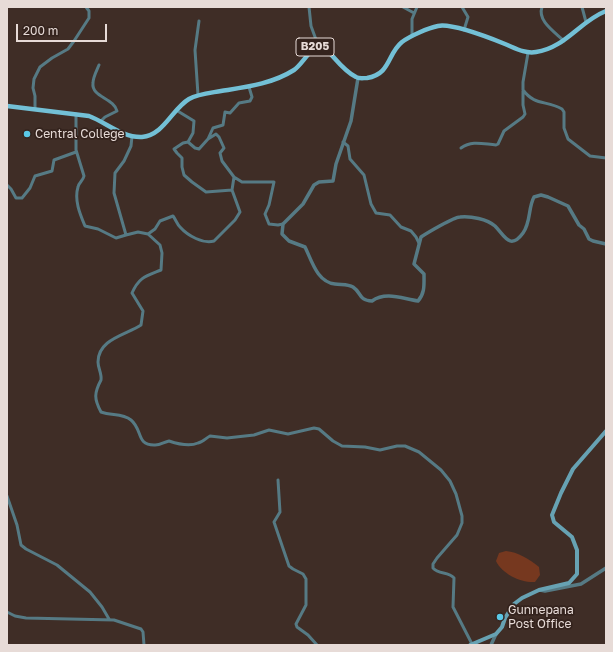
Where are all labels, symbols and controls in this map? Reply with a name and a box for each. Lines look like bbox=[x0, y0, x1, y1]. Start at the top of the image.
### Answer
scale bar bbox=[18, 16, 109, 42]
text: 200 m bbox=[23, 23, 58, 38]
road number: B205 bbox=[296, 38, 334, 56]
place label: Central College bbox=[35, 127, 125, 141]
marker: Central College bbox=[22, 129, 32, 139]
place label: Gunnepana Post Office bbox=[508, 603, 574, 631]
marker: Gunnepana Post Office bbox=[495, 612, 505, 622]

